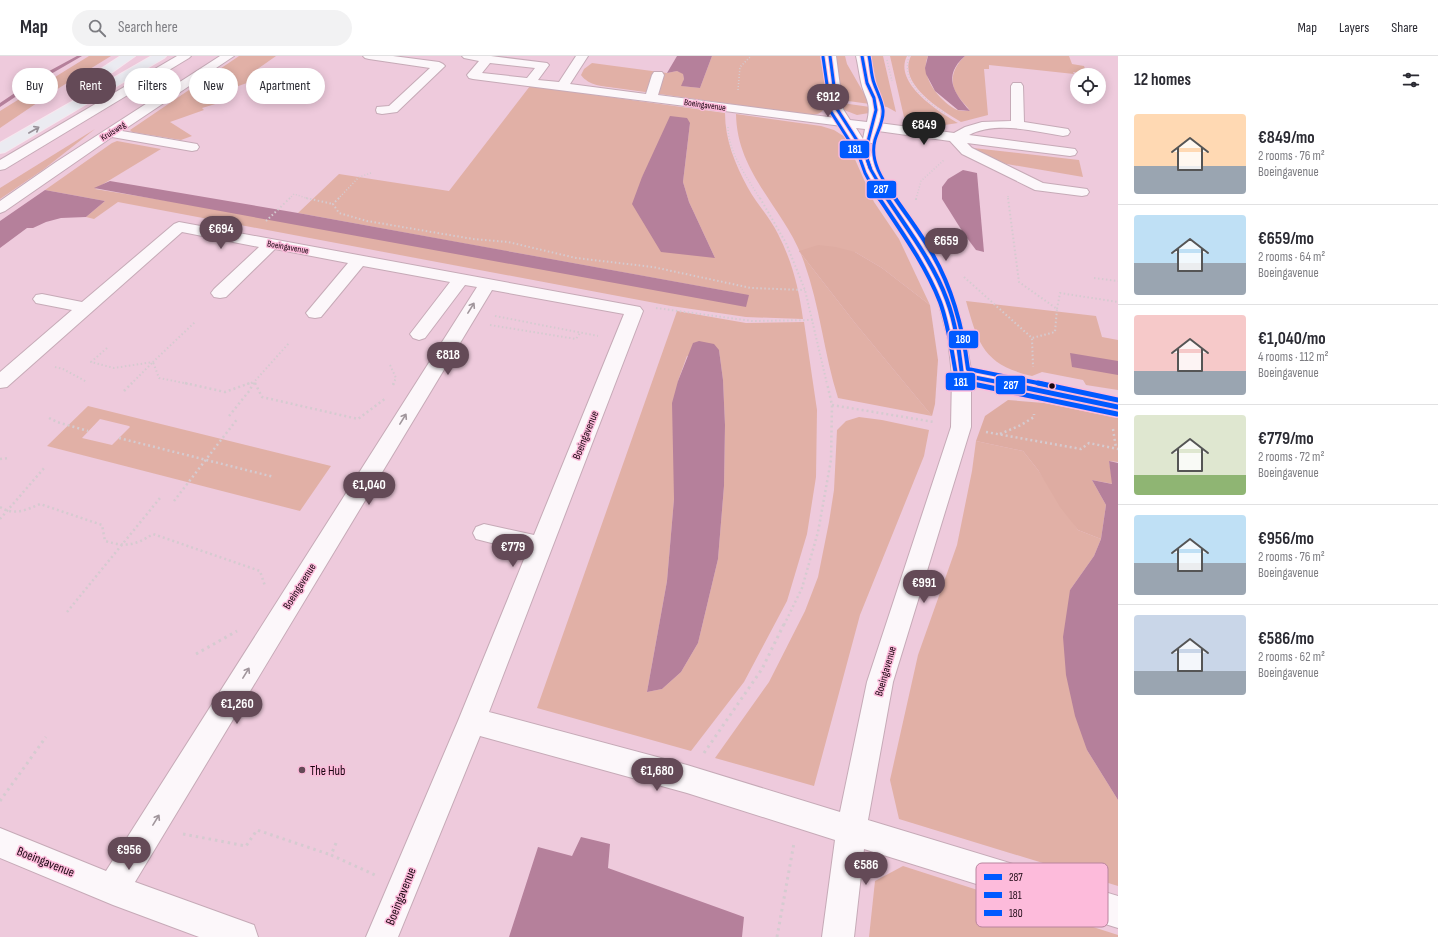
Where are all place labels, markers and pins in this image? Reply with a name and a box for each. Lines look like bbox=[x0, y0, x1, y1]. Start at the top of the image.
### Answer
pin: €912 bbox=[804, 84, 852, 118]
pin: €849 bbox=[900, 112, 948, 146]
pin: €694 bbox=[197, 216, 245, 250]
pin: €659 bbox=[922, 228, 970, 262]
pin: €818 bbox=[424, 342, 472, 376]
unlabelled marker bbox=[1047, 381, 1057, 391]
pin: €1,040 bbox=[336, 472, 402, 506]
pin: €779 bbox=[489, 534, 537, 568]
pin: €991 bbox=[900, 570, 948, 604]
pin: €1,260 bbox=[204, 691, 270, 725]
pin: €1,680 bbox=[624, 758, 690, 792]
place label: The Hub bbox=[310, 763, 345, 779]
marker: The Hub bbox=[297, 765, 307, 775]
pin: €956 bbox=[105, 837, 153, 871]
pin: €586 bbox=[842, 852, 890, 886]

